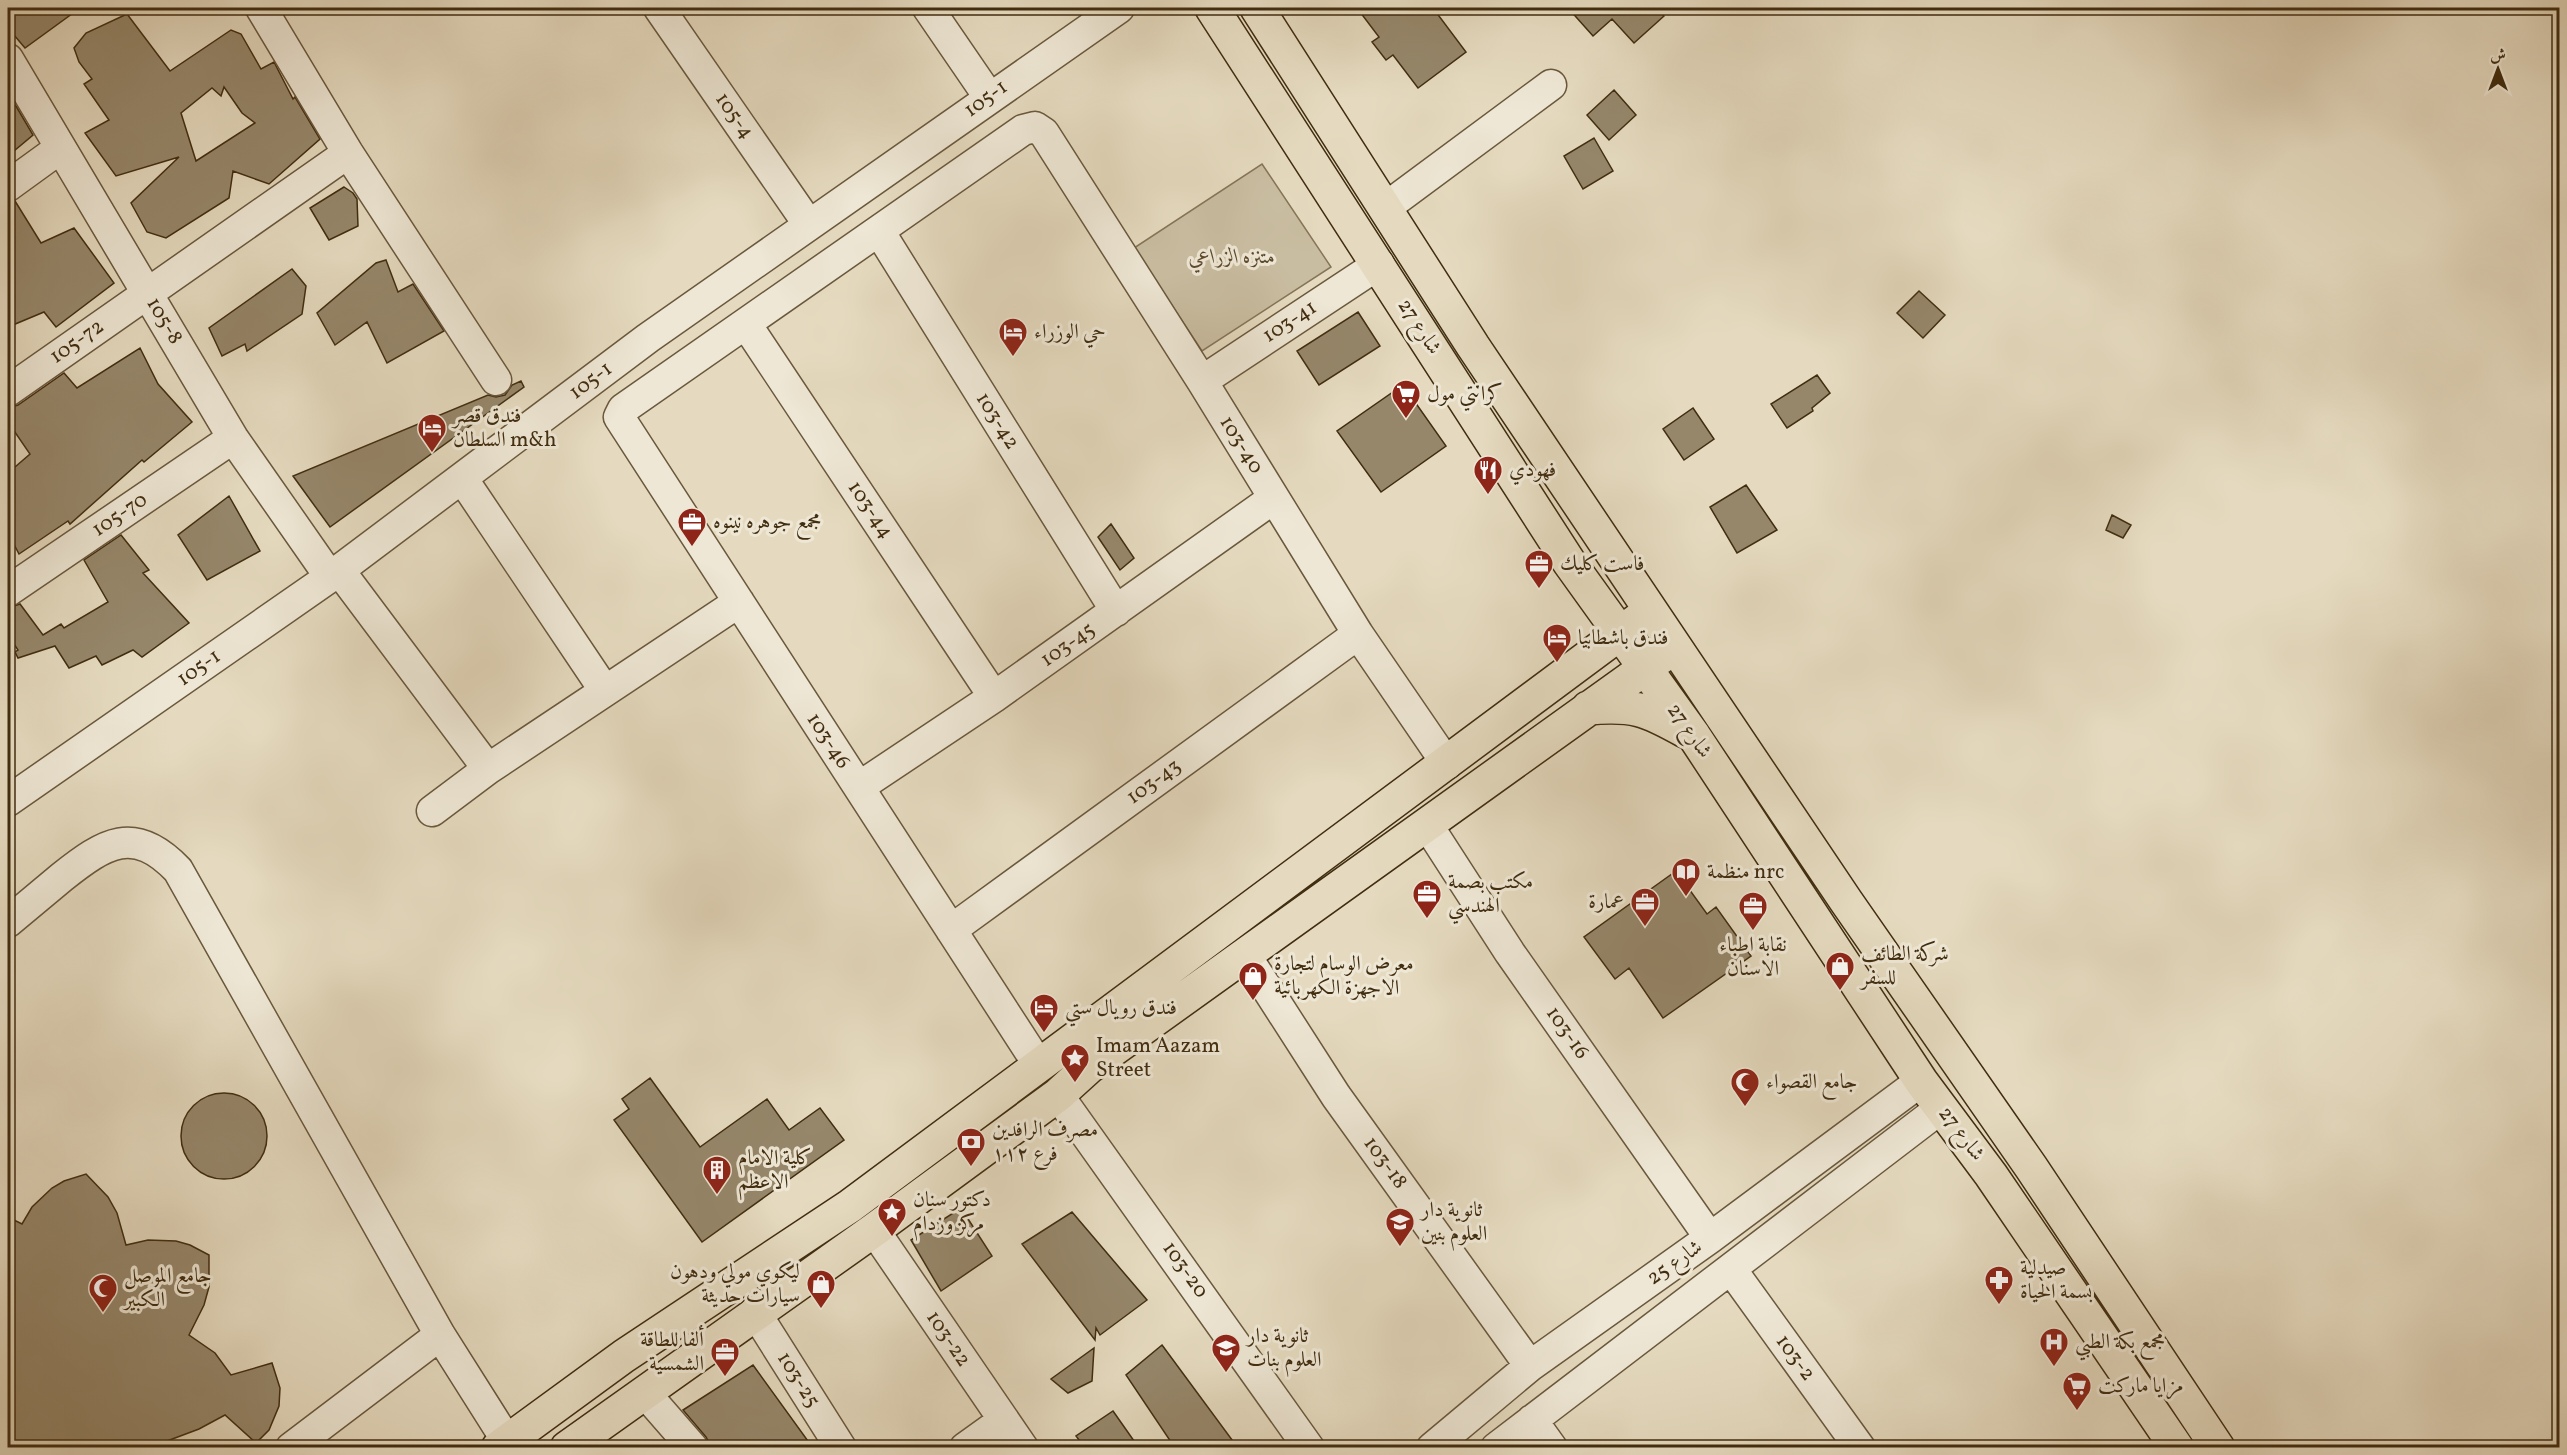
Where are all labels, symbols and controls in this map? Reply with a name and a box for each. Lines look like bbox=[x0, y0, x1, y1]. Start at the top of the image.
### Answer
north arrow bbox=[2468, 39, 2528, 99]
text: ش bbox=[2490, 45, 2506, 67]
street label: 105-1 bbox=[958, 73, 1014, 125]
street label: 105-4 bbox=[708, 87, 760, 145]
park label: متنزه الزراعي bbox=[1188, 243, 1276, 273]
street label: 105-8 bbox=[139, 292, 189, 350]
street label: شارع 27 bbox=[1388, 293, 1448, 362]
street label: 103-41 bbox=[1257, 294, 1323, 350]
street label: 105-72 bbox=[44, 313, 110, 371]
hotel icon: حي الوزراء bbox=[997, 316, 1029, 358]
place label: حي الوزراء bbox=[1034, 318, 1106, 348]
street label: 105-1 bbox=[563, 355, 619, 407]
supermarket icon: كرانتي مول bbox=[1390, 378, 1422, 420]
place label: كرانتي مول bbox=[1427, 380, 1503, 412]
street label: 103-42 bbox=[968, 387, 1026, 455]
place label: فندق قصر السلطان m&h bbox=[451, 402, 557, 455]
street label: 103-40 bbox=[1212, 410, 1270, 480]
hotel icon: فندق قصر السلطان m&h bbox=[416, 412, 448, 454]
restaurant icon: فهودي bbox=[1472, 454, 1504, 496]
place label: فهودي bbox=[1509, 456, 1556, 485]
street label: 103-44 bbox=[840, 475, 900, 545]
street label: 105-70 bbox=[86, 486, 154, 544]
office icon: مجمع جوهره نينوه bbox=[676, 506, 708, 548]
place label: مجمع جوهره نينوه bbox=[713, 508, 822, 540]
office icon: فاست كليك bbox=[1523, 548, 1555, 590]
place label: فاست كليك bbox=[1560, 550, 1644, 579]
street label: 103-45 bbox=[1035, 616, 1101, 674]
hotel icon: فندق باشطابيا bbox=[1541, 622, 1573, 664]
place label: فندق باشطابيا bbox=[1578, 624, 1668, 653]
street label: 105-1 bbox=[171, 642, 227, 694]
street label: شارع 27 bbox=[1658, 697, 1719, 766]
street label: 103-46 bbox=[799, 707, 857, 775]
street label: 103-43 bbox=[1121, 752, 1187, 812]
library icon: منظمة nrc bbox=[1670, 856, 1702, 898]
place label: منظمة nrc bbox=[1707, 858, 1784, 887]
place label: مكتب بصمة الهندسي bbox=[1448, 868, 1533, 925]
office icon: مكتب بصمة الهندسي bbox=[1411, 878, 1443, 920]
office icon: عمارة bbox=[1629, 886, 1661, 928]
place label: عمارة bbox=[1588, 888, 1624, 917]
office icon: نقابة اطباء الاسنان bbox=[1737, 890, 1769, 932]
place label: نقابة اطباء الاسنان bbox=[1719, 931, 1787, 984]
place label: شركة الطائف للسفر bbox=[1859, 940, 1949, 993]
place label: معرض الوسام لتجارة الاجهزة الكهربائية bbox=[1274, 950, 1414, 1003]
shop icon: شركة الطائف للسفر bbox=[1824, 950, 1856, 992]
shop icon: معرض الوسام لتجارة الاجهزة الكهربائية bbox=[1237, 960, 1269, 1002]
hotel icon: فندق رويال ستي bbox=[1028, 992, 1060, 1034]
place label: فندق رويال ستي bbox=[1065, 994, 1177, 1027]
street label: 103-16 bbox=[1538, 1001, 1596, 1065]
place label: Imam Aazam Street bbox=[1096, 1032, 1220, 1085]
place icon: Imam Aazam Street bbox=[1059, 1042, 1091, 1084]
mosque icon: جامع القصواء bbox=[1729, 1066, 1761, 1108]
place label: جامع القصواء bbox=[1766, 1068, 1857, 1100]
street label: شارع 27 bbox=[1929, 1101, 1991, 1169]
place label: مصرف الرافدين فرع ١١٢ bbox=[992, 1116, 1098, 1171]
bank icon: مصرف الرافدين فرع ١١٢ bbox=[955, 1126, 987, 1168]
street label: 103-18 bbox=[1356, 1131, 1414, 1195]
place label: كلية الامام الاعظم bbox=[738, 1144, 812, 1201]
building icon: كلية الامام الاعظم bbox=[701, 1154, 733, 1196]
place label: دكتور سنان مركز وزدام bbox=[913, 1186, 991, 1241]
place icon: دكتور سنان مركز وزدام bbox=[876, 1196, 908, 1238]
place label: ثانوية دار العلوم بنين bbox=[1419, 1196, 1487, 1251]
school or university icon: ثانوية دار العلوم بنين bbox=[1384, 1206, 1416, 1248]
street label: شارع 25 bbox=[1641, 1233, 1710, 1294]
street label: 103-20 bbox=[1155, 1236, 1215, 1304]
place label: صيدلية بسمة الحياة bbox=[2020, 1254, 2093, 1307]
place label: ليكوي مولي ودهون سيارات حديثة bbox=[670, 1258, 800, 1311]
place label: جامع الموصل الكبير bbox=[122, 1262, 212, 1315]
pharmacy icon: صيدلية بسمة الحياة bbox=[1983, 1264, 2015, 1306]
shop icon: ليكوي مولي ودهون سيارات حديثة bbox=[805, 1268, 837, 1310]
mosque icon: جامع الموصل الكبير bbox=[87, 1272, 119, 1314]
street label: 103-22 bbox=[919, 1305, 977, 1373]
place label: ثانوية دار العلوم بنات bbox=[1245, 1322, 1322, 1377]
place label: ألفا للطاقة الشمسية bbox=[640, 1324, 704, 1379]
hospital icon: مجمع بكة الطبي bbox=[2038, 1326, 2070, 1368]
place label: مجمع بكة الطبي bbox=[2075, 1328, 2165, 1361]
street label: 103-2 bbox=[1768, 1329, 1822, 1387]
school or university icon: ثانوية دار العلوم بنات bbox=[1210, 1332, 1242, 1374]
office icon: ألفا للطاقة الشمسية bbox=[709, 1336, 741, 1378]
street label: 103-25 bbox=[769, 1346, 827, 1414]
supermarket icon: مزايا ماركت bbox=[2061, 1370, 2093, 1412]
place label: مزايا ماركت bbox=[2098, 1372, 2183, 1401]

